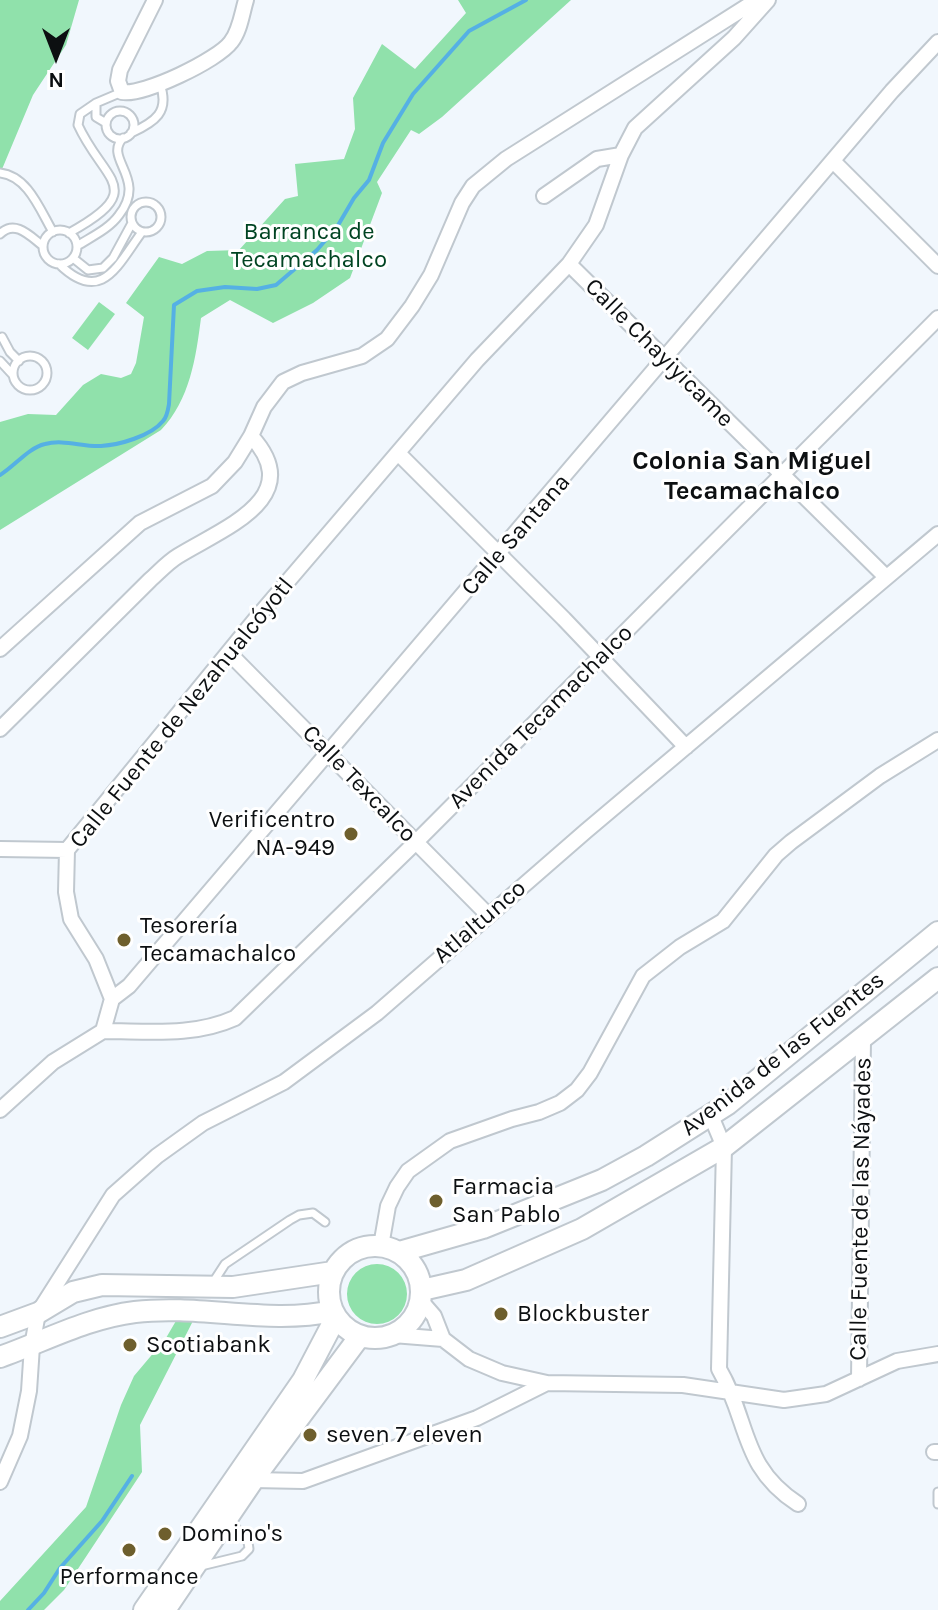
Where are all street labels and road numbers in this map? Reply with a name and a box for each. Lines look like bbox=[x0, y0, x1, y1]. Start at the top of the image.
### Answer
street label: Calle Chayiyicame bbox=[579, 273, 739, 433]
street label: Calle Santana bbox=[455, 468, 577, 602]
street label: Calle Fuente de Nezahualcóyotl bbox=[64, 572, 300, 854]
street label: Avenida Tecamachalco bbox=[443, 619, 639, 815]
street label: Calle Texcalco bbox=[296, 719, 422, 849]
street label: Atlaltunco bbox=[428, 874, 532, 970]
street label: Avenida de las Fuentes bbox=[676, 966, 890, 1142]
street label: Calle Fuente de las Náyades bbox=[844, 1057, 878, 1361]

